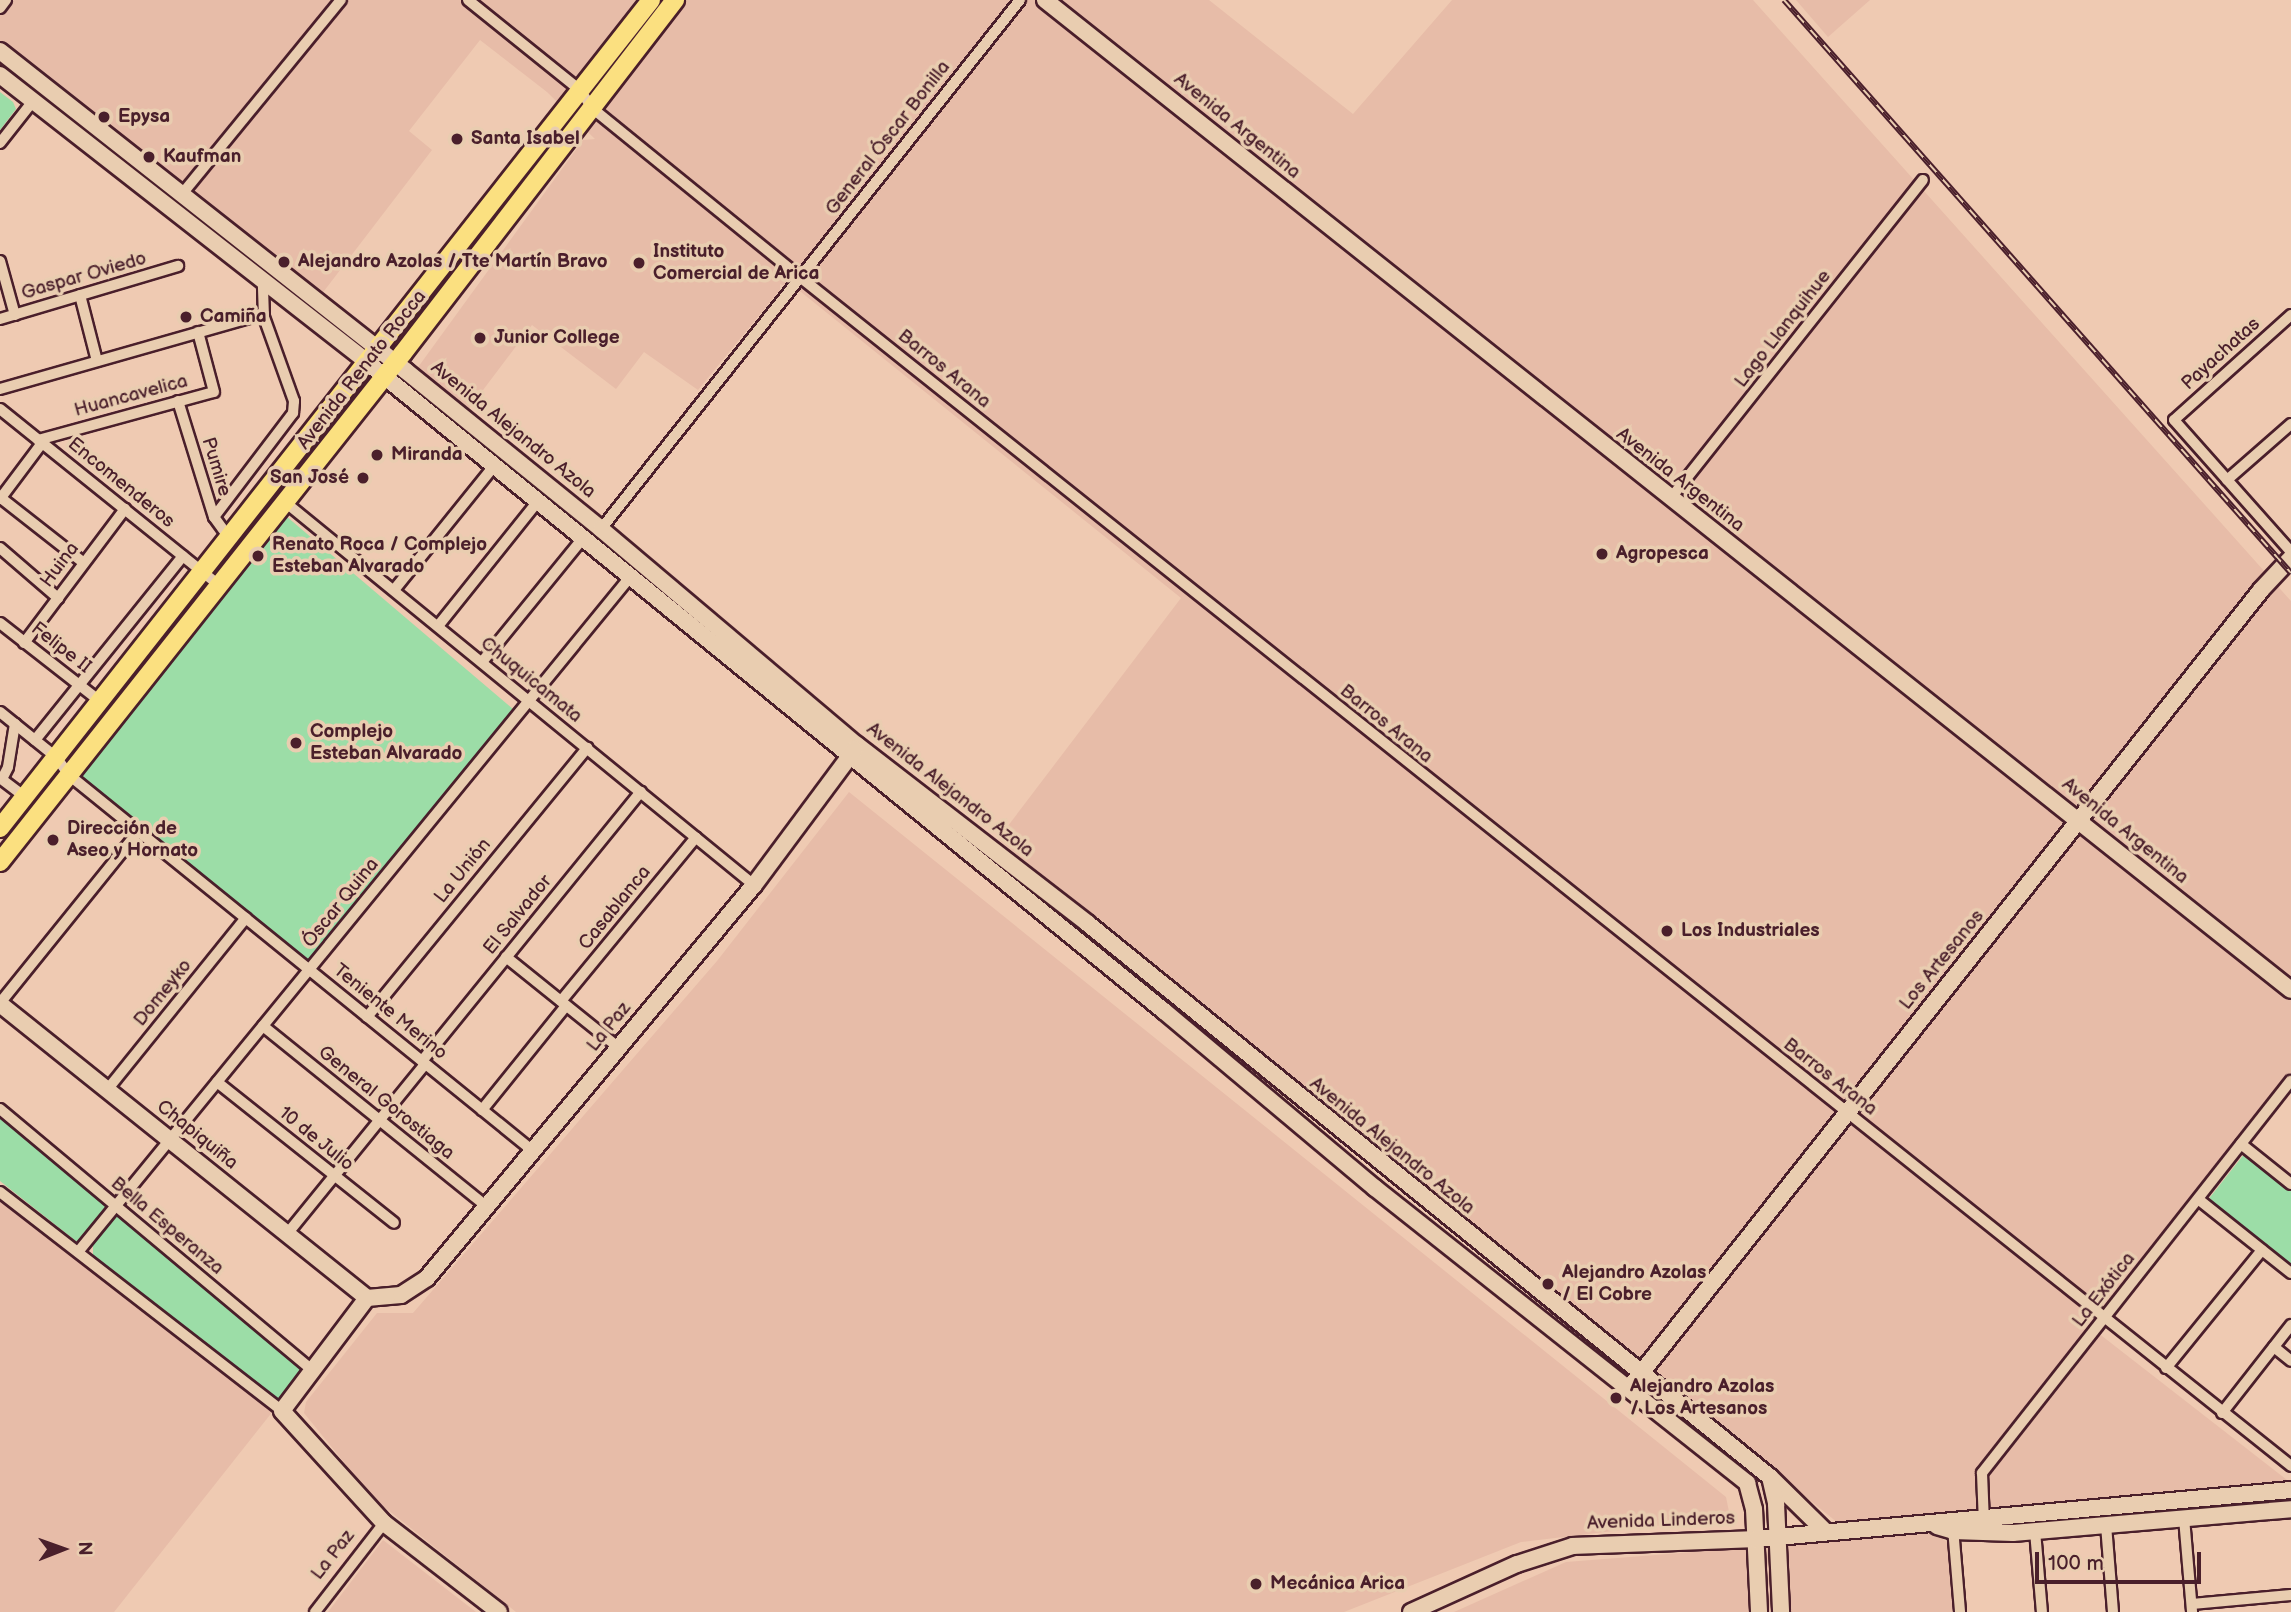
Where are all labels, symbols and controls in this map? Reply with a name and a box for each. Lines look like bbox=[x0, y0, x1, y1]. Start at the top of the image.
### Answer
street label: General Óscar Bonilla bbox=[821, 56, 955, 220]
street label: Avenida Argentina bbox=[1169, 68, 1305, 184]
place label: Epysa bbox=[118, 106, 170, 128]
marker: Epysa bbox=[96, 109, 112, 125]
place label: Santa Isabel bbox=[471, 128, 580, 150]
marker: Santa Isabel bbox=[449, 131, 465, 147]
place label: Kaufman bbox=[163, 146, 241, 168]
marker: Kaufman bbox=[141, 149, 157, 165]
place label: Instituto Comercial de Arica bbox=[653, 241, 819, 285]
street label: Gaspar Oviedo bbox=[19, 247, 149, 305]
place label: Alejandro Azolas / Tte Martín Bravo bbox=[298, 251, 608, 273]
marker: Alejandro Azolas / Tte Martín Bravo bbox=[276, 254, 292, 270]
marker: Instituto Comercial de Arica bbox=[631, 255, 647, 271]
street label: Lago Llanquihue bbox=[1730, 266, 1836, 392]
street label: Avenida Renato Rocca bbox=[293, 286, 431, 454]
place label: Camiña bbox=[200, 306, 267, 328]
marker: Camiña bbox=[178, 309, 194, 325]
street label: Payachatas bbox=[2177, 313, 2265, 395]
street label: Barros Arana bbox=[893, 325, 995, 413]
place label: Junior College bbox=[494, 327, 620, 349]
marker: Junior College bbox=[472, 330, 488, 346]
street label: Avenida Alejandro Azola bbox=[426, 356, 600, 504]
street label: Huancavelica bbox=[72, 370, 190, 422]
street label: Avenida Argentina bbox=[1611, 423, 1749, 537]
street label: Encomenderos bbox=[63, 433, 179, 533]
street label: Pumire bbox=[196, 435, 236, 499]
place label: Miranda bbox=[391, 444, 463, 466]
marker: Miranda bbox=[369, 447, 385, 463]
place label: San José bbox=[270, 467, 349, 489]
marker: San José bbox=[355, 470, 371, 486]
place label: Renato Roca / Complejo Esteban Alvarado bbox=[272, 534, 487, 578]
street label: Huina bbox=[36, 538, 84, 592]
place label: Agropesca bbox=[1616, 543, 1709, 565]
marker: Agropesca bbox=[1594, 546, 1610, 562]
marker: Renato Roca / Complejo Esteban Alvarado bbox=[250, 548, 266, 564]
street label: Felipe II bbox=[26, 617, 96, 679]
street label: Chuquicamata bbox=[476, 632, 586, 728]
street label: Barros Arana bbox=[1335, 680, 1437, 768]
street label: Avenida Alejandro Azola bbox=[862, 718, 1038, 862]
place label: Complejo Esteban Alvarado bbox=[310, 721, 462, 765]
marker: Complejo Esteban Alvarado bbox=[288, 735, 304, 751]
street label: Avenida Argentina bbox=[2057, 773, 2193, 889]
place label: Dirección de Aseo y Hornato bbox=[67, 818, 199, 862]
marker: Dirección de Aseo y Hornato bbox=[45, 832, 61, 848]
street label: La Unión bbox=[430, 834, 496, 908]
street label: Óscar Quina bbox=[298, 854, 384, 952]
street label: Casablanca bbox=[574, 861, 656, 955]
street label: El Salvador bbox=[479, 870, 557, 960]
street label: Los Artesanos bbox=[1895, 905, 1989, 1015]
place label: Los Industriales bbox=[1681, 920, 1820, 942]
marker: Los Industriales bbox=[1659, 923, 1675, 939]
street label: Domeyko bbox=[129, 955, 197, 1031]
street label: Teniente Merino bbox=[328, 959, 452, 1065]
street label: La Paz bbox=[582, 998, 636, 1056]
street label: Barros Arana bbox=[1779, 1033, 1881, 1121]
street label: General Gorostiaga bbox=[313, 1041, 459, 1165]
street label: Avenida Alejandro Azola bbox=[1305, 1072, 1479, 1220]
street label: Chapiquiña bbox=[152, 1095, 242, 1175]
street label: 10 de Julio bbox=[274, 1102, 358, 1176]
street label: Bella Esperanza bbox=[106, 1172, 228, 1280]
street label: La Exótica bbox=[2068, 1248, 2140, 1332]
place label: Alejandro Azolas / El Cobre bbox=[1562, 1262, 1706, 1306]
marker: Alejandro Azolas / El Cobre bbox=[1540, 1276, 1556, 1292]
place label: Alejandro Azolas / Los Artesanos bbox=[1630, 1376, 1774, 1420]
marker: Alejandro Azolas / Los Artesanos bbox=[1608, 1390, 1624, 1406]
street label: Avenida Linderos bbox=[1587, 1507, 1735, 1535]
north arrow bbox=[28, 1514, 98, 1584]
street label: La Paz bbox=[306, 1525, 360, 1585]
scale bar bbox=[2039, 1538, 2205, 1582]
text: N bbox=[73, 1541, 96, 1556]
text: 100 m bbox=[2048, 1551, 2104, 1576]
place label: Mecánica Arica bbox=[1270, 1573, 1405, 1595]
marker: Mecánica Arica bbox=[1248, 1576, 1264, 1592]

